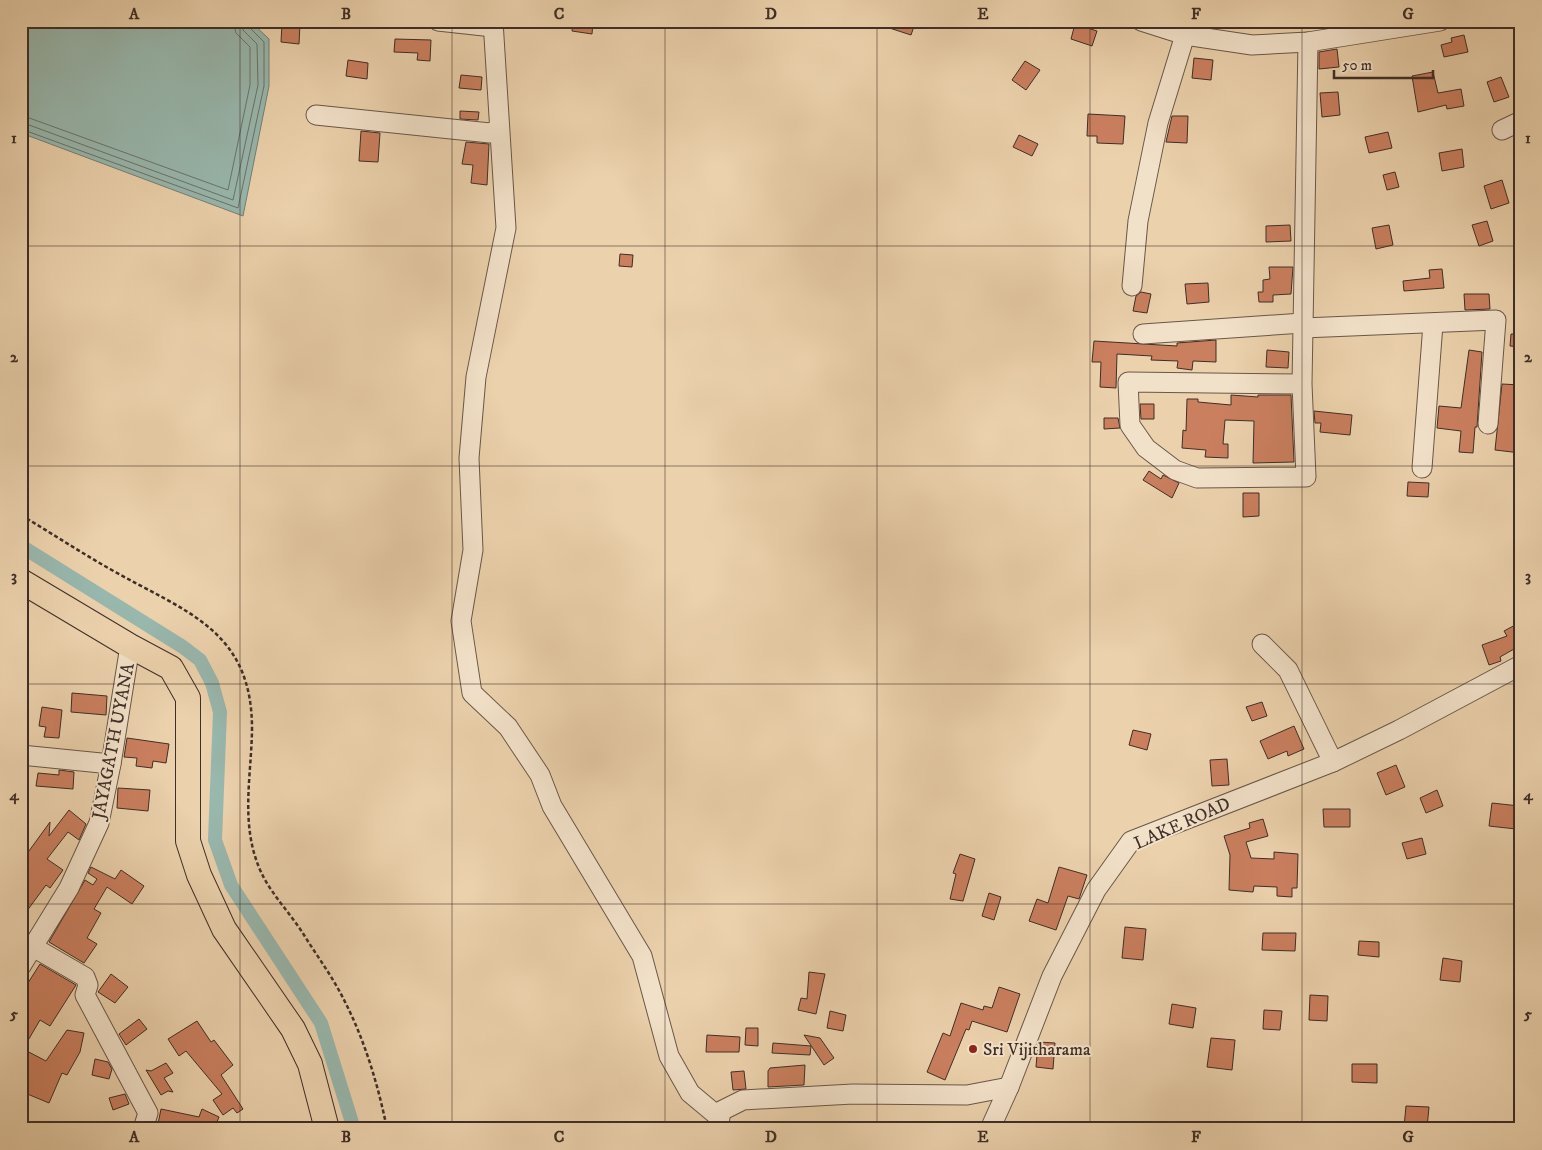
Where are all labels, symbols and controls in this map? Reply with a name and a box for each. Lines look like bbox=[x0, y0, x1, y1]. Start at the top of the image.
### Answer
text: A bbox=[128, 4, 140, 24]
text: B bbox=[341, 4, 351, 24]
text: C bbox=[554, 4, 564, 24]
text: D bbox=[765, 4, 777, 24]
text: E bbox=[977, 4, 989, 24]
text: F bbox=[1191, 4, 1201, 24]
text: G bbox=[1402, 4, 1414, 24]
scale bar bbox=[1334, 48, 1433, 80]
text: 50 m bbox=[1342, 56, 1372, 75]
text: 1 bbox=[11, 128, 17, 148]
text: 1 bbox=[1525, 128, 1531, 148]
text: 2 bbox=[10, 347, 19, 367]
text: 2 bbox=[1524, 347, 1533, 367]
text: 3 bbox=[11, 566, 17, 586]
text: 3 bbox=[1525, 566, 1531, 586]
street label: JAYAGATH UYANA bbox=[88, 661, 140, 823]
text: 4 bbox=[8, 785, 19, 805]
text: 4 bbox=[1522, 785, 1533, 805]
street label: LAKE ROAD bbox=[1131, 793, 1234, 855]
text: 5 bbox=[9, 1004, 18, 1024]
text: 5 bbox=[1523, 1004, 1532, 1024]
place label: Sri Vijitharama bbox=[983, 1039, 1091, 1061]
marker: Sri Vijitharama bbox=[967, 1043, 979, 1055]
text: A bbox=[128, 1127, 140, 1147]
text: B bbox=[341, 1127, 351, 1147]
text: C bbox=[554, 1127, 564, 1147]
text: D bbox=[765, 1127, 777, 1147]
text: E bbox=[977, 1127, 989, 1147]
text: F bbox=[1191, 1127, 1201, 1147]
text: G bbox=[1402, 1127, 1414, 1147]

